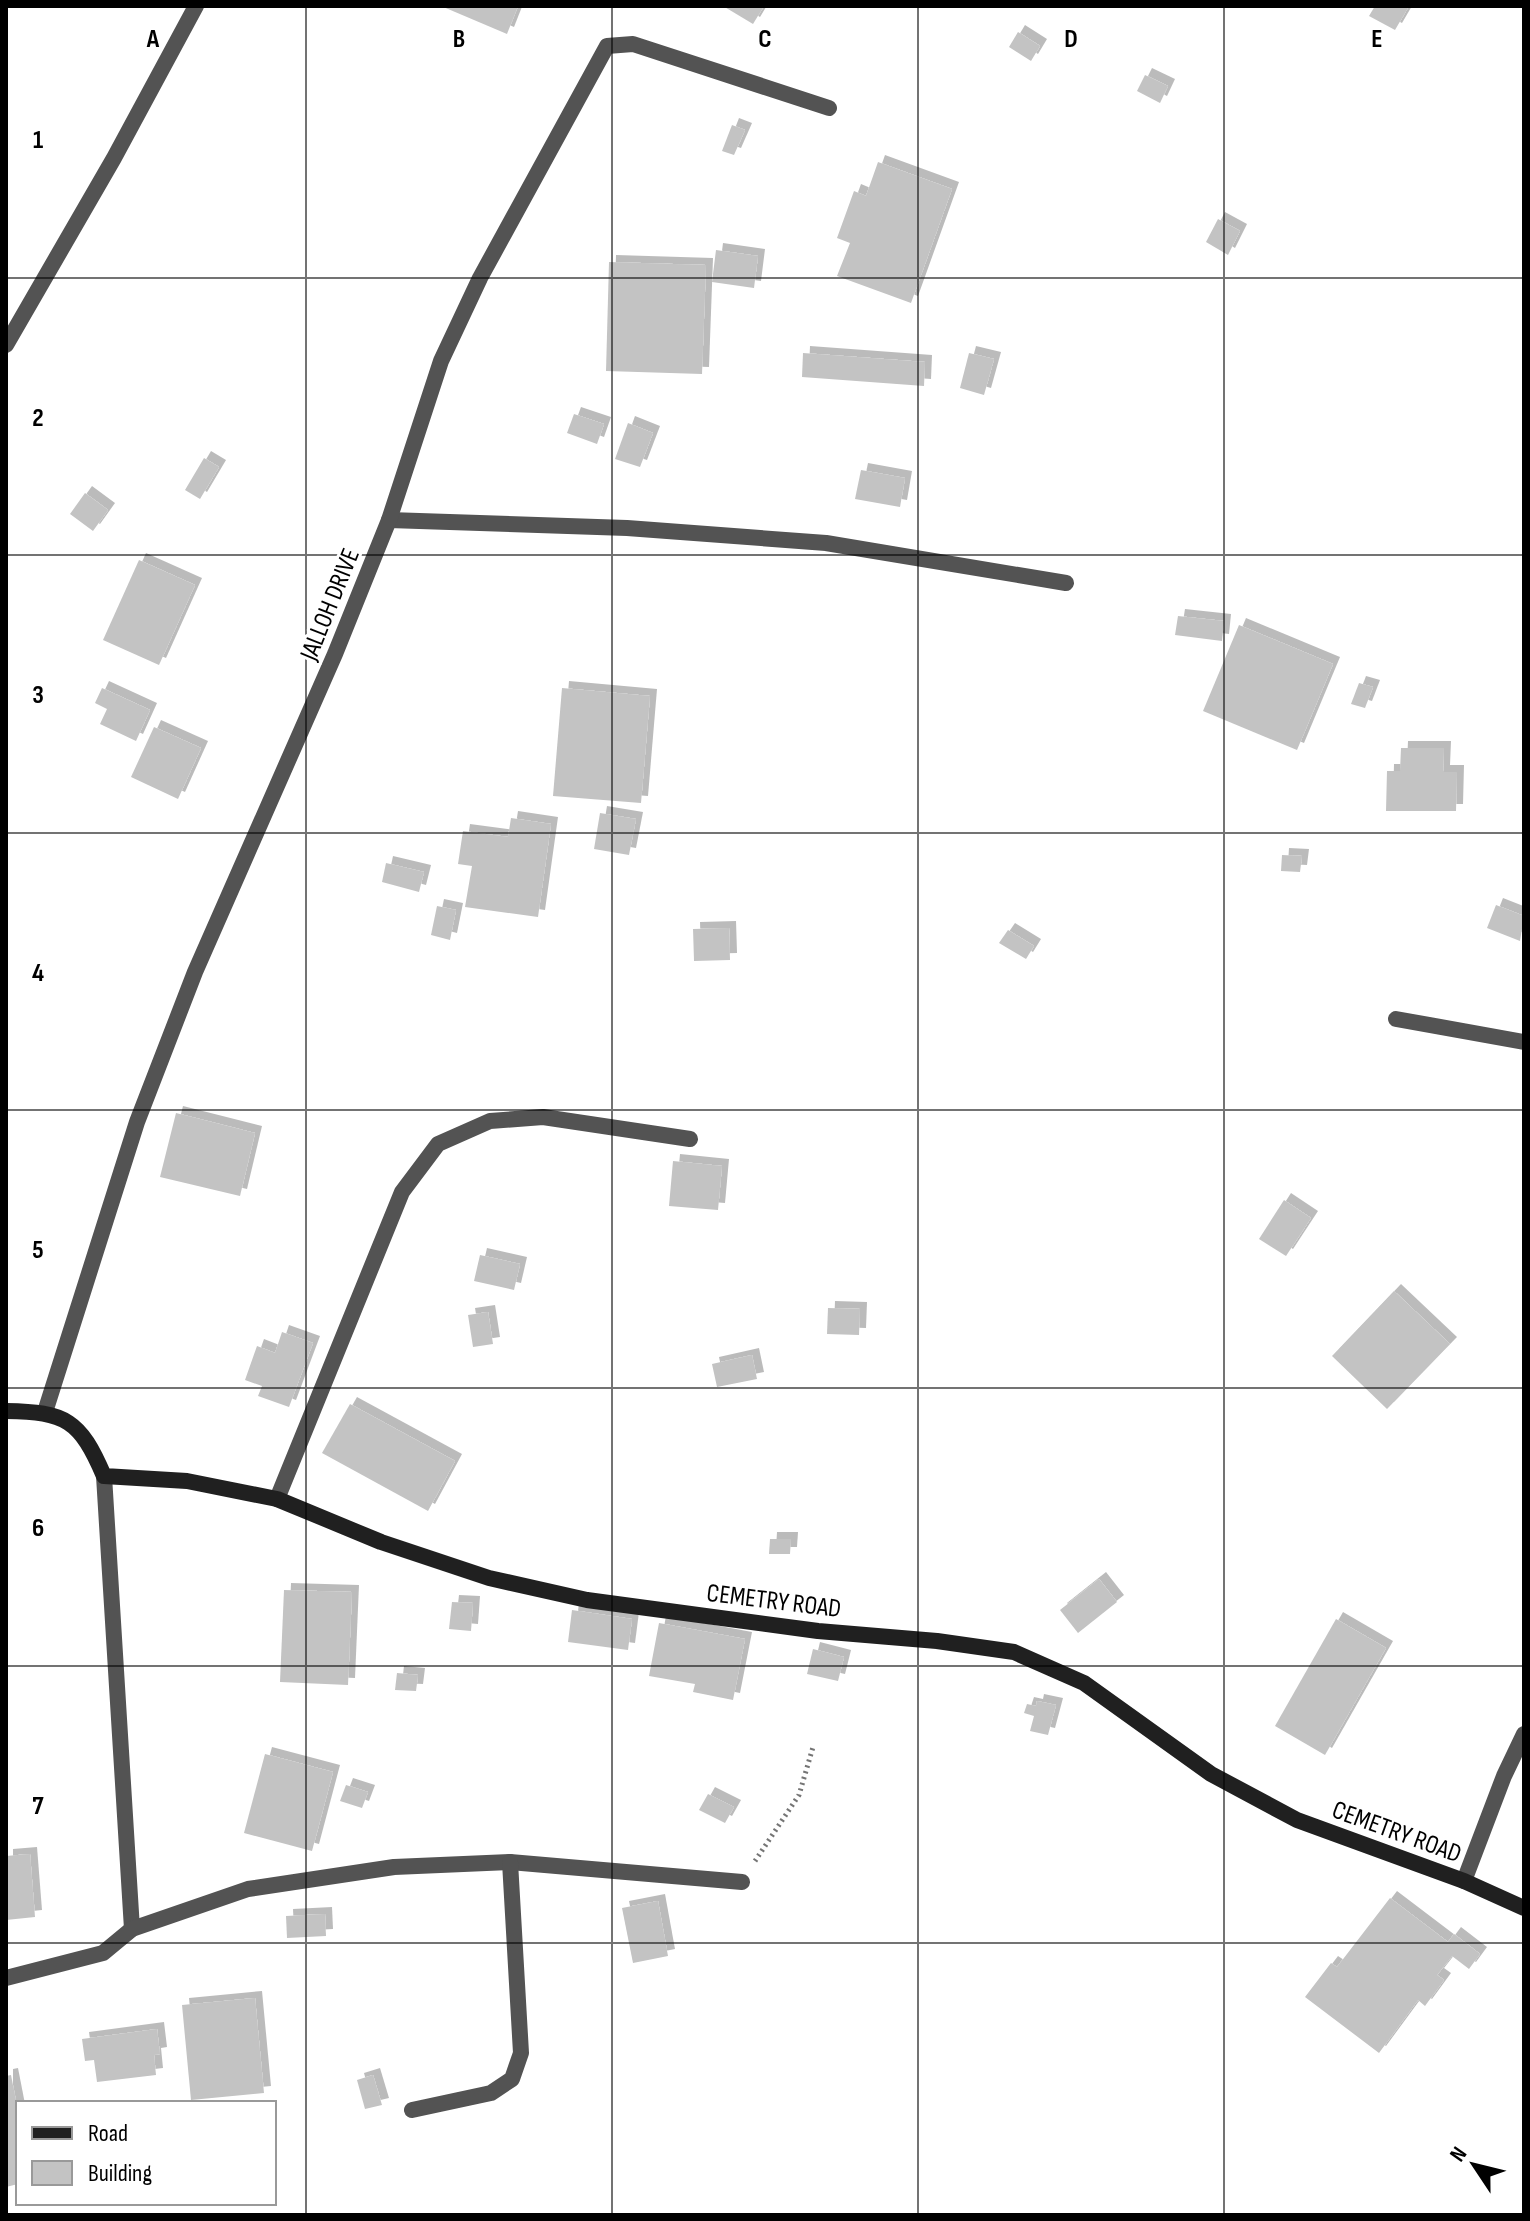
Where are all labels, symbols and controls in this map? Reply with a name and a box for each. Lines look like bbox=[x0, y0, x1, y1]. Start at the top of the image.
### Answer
text: A bbox=[146, 24, 160, 55]
text: B bbox=[453, 24, 465, 55]
text: C bbox=[758, 24, 772, 55]
text: D bbox=[1064, 24, 1078, 55]
text: E bbox=[1371, 24, 1383, 55]
text: 1 bbox=[33, 125, 43, 156]
text: 2 bbox=[32, 403, 44, 434]
street label: JALLOH DRIVE bbox=[294, 544, 367, 666]
text: 3 bbox=[32, 680, 44, 711]
text: 4 bbox=[32, 958, 44, 989]
text: 5 bbox=[32, 1235, 44, 1266]
text: 6 bbox=[32, 1513, 44, 1544]
street label: CEMETRY ROAD bbox=[705, 1578, 843, 1625]
text: 7 bbox=[32, 1791, 44, 1822]
street label: CEMETRY ROAD bbox=[1328, 1795, 1465, 1870]
legend bbox=[16, 2101, 276, 2205]
text: Road bbox=[88, 2119, 128, 2148]
north arrow bbox=[1434, 2125, 1514, 2205]
text: N bbox=[1444, 2142, 1473, 2167]
text: Building bbox=[88, 2159, 152, 2188]

